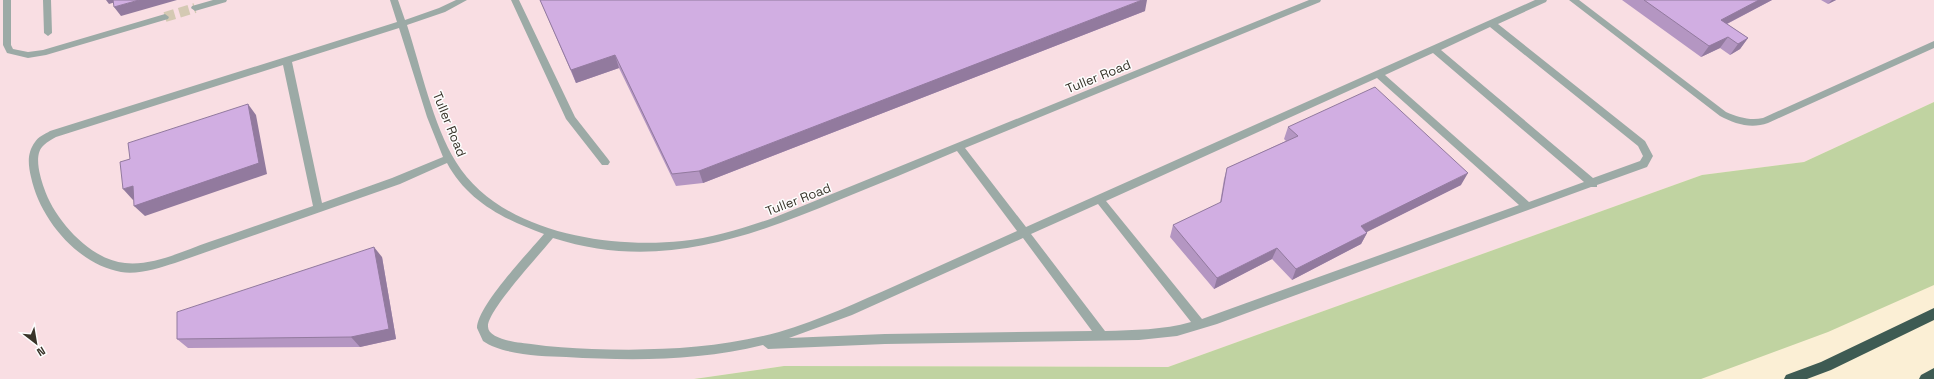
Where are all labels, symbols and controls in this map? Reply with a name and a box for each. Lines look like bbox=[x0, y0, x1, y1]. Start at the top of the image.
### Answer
street label: Tuller Road bbox=[1063, 56, 1133, 97]
street label: Tuller Road bbox=[429, 89, 470, 159]
street label: Tuller Road bbox=[763, 179, 833, 220]
north arrow bbox=[16, 323, 56, 363]
text: N bbox=[34, 344, 48, 359]

